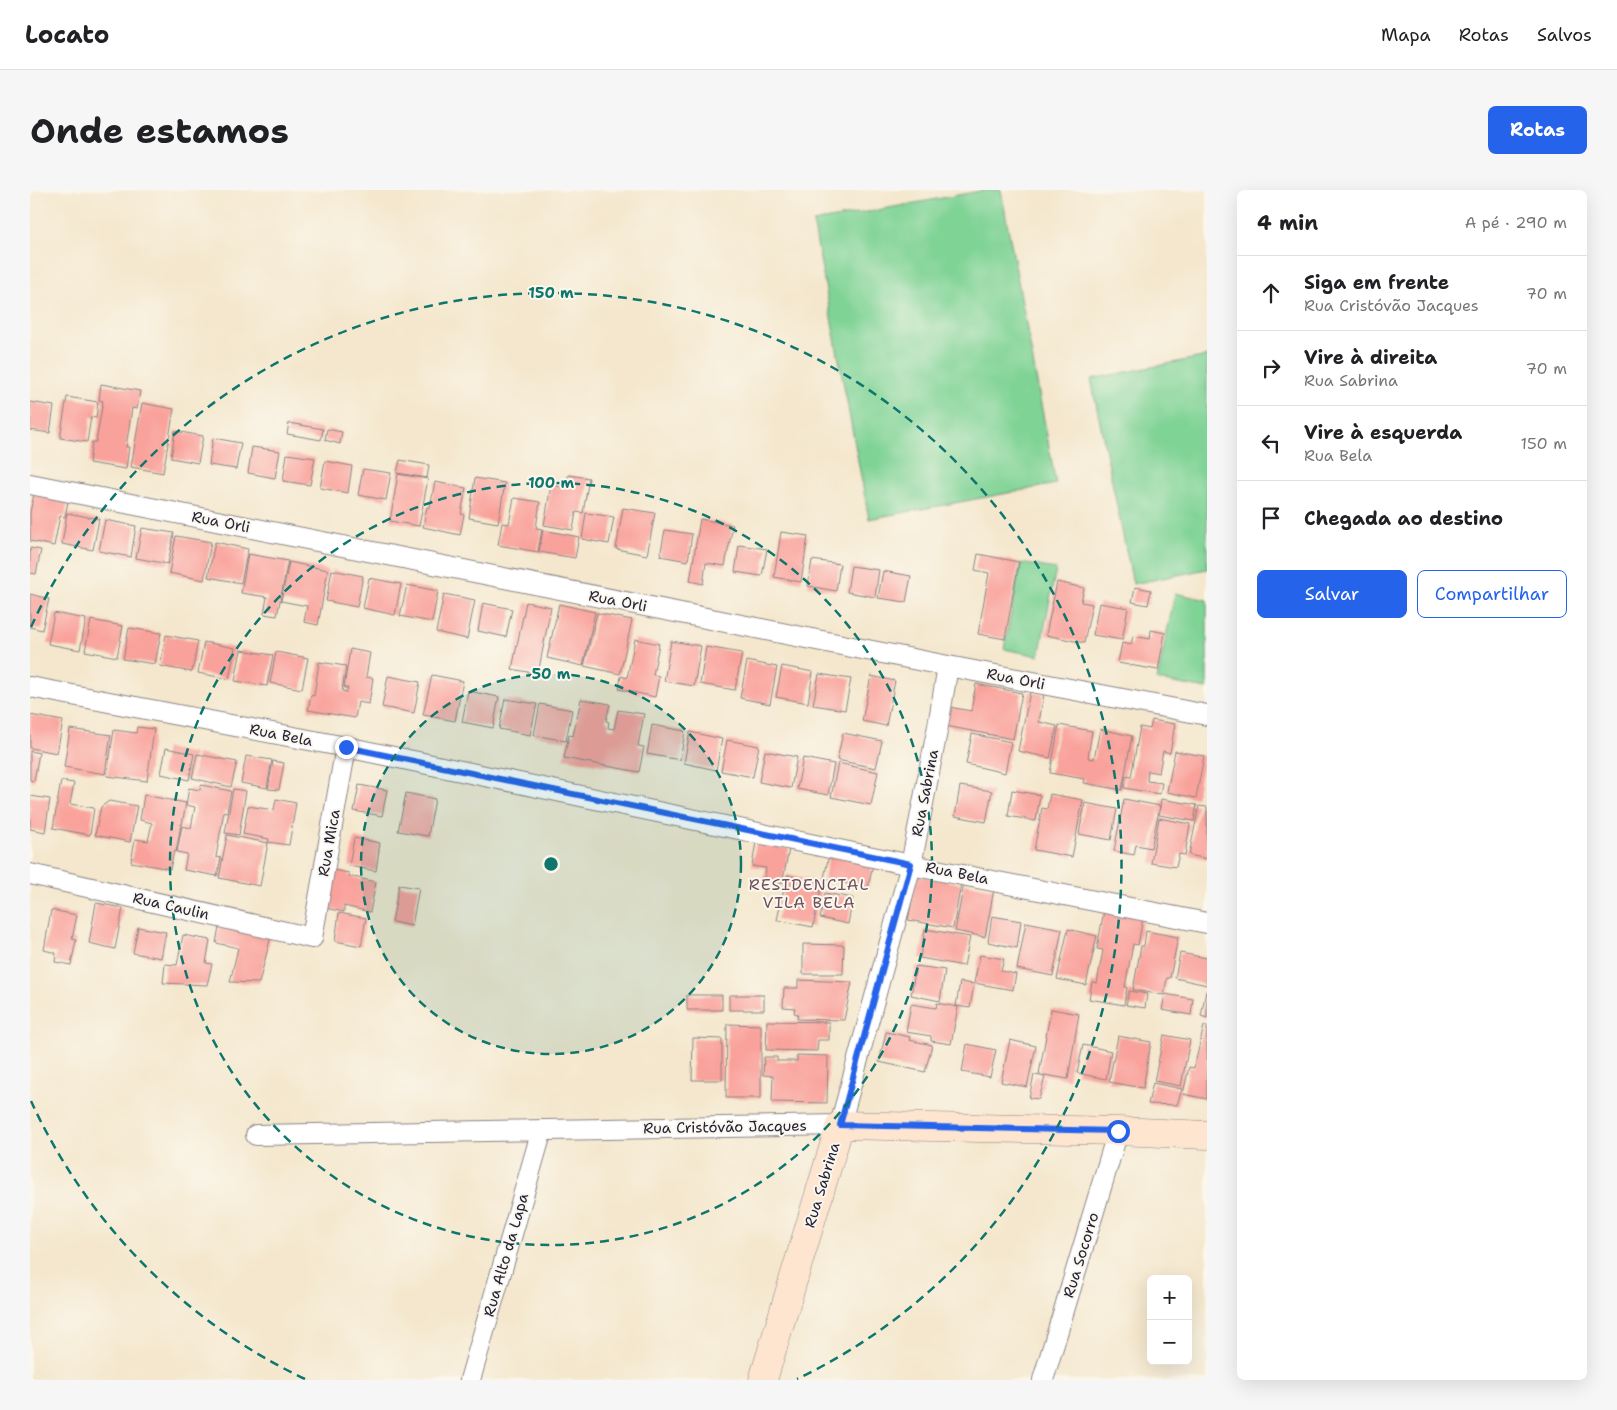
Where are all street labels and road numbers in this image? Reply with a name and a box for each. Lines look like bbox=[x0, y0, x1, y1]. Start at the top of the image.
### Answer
street label: Rua Orli bbox=[190, 507, 252, 537]
street label: Rua Orli bbox=[587, 586, 649, 616]
street label: Rua Orli bbox=[985, 664, 1047, 694]
street label: Rua Bela bbox=[248, 719, 315, 751]
street label: Rua Sabrina bbox=[907, 747, 943, 838]
street label: Rua Mica bbox=[313, 807, 345, 878]
street label: Rua Bela bbox=[924, 857, 991, 889]
street label: Rua Caulin bbox=[131, 888, 211, 924]
street label: Rua Cristóvão Jacques bbox=[643, 1116, 807, 1138]
street label: Rua Sabrina bbox=[800, 1139, 845, 1230]
street label: Rua Alto da Lapa bbox=[479, 1190, 533, 1319]
street label: Rua Socorro bbox=[1059, 1210, 1103, 1300]

